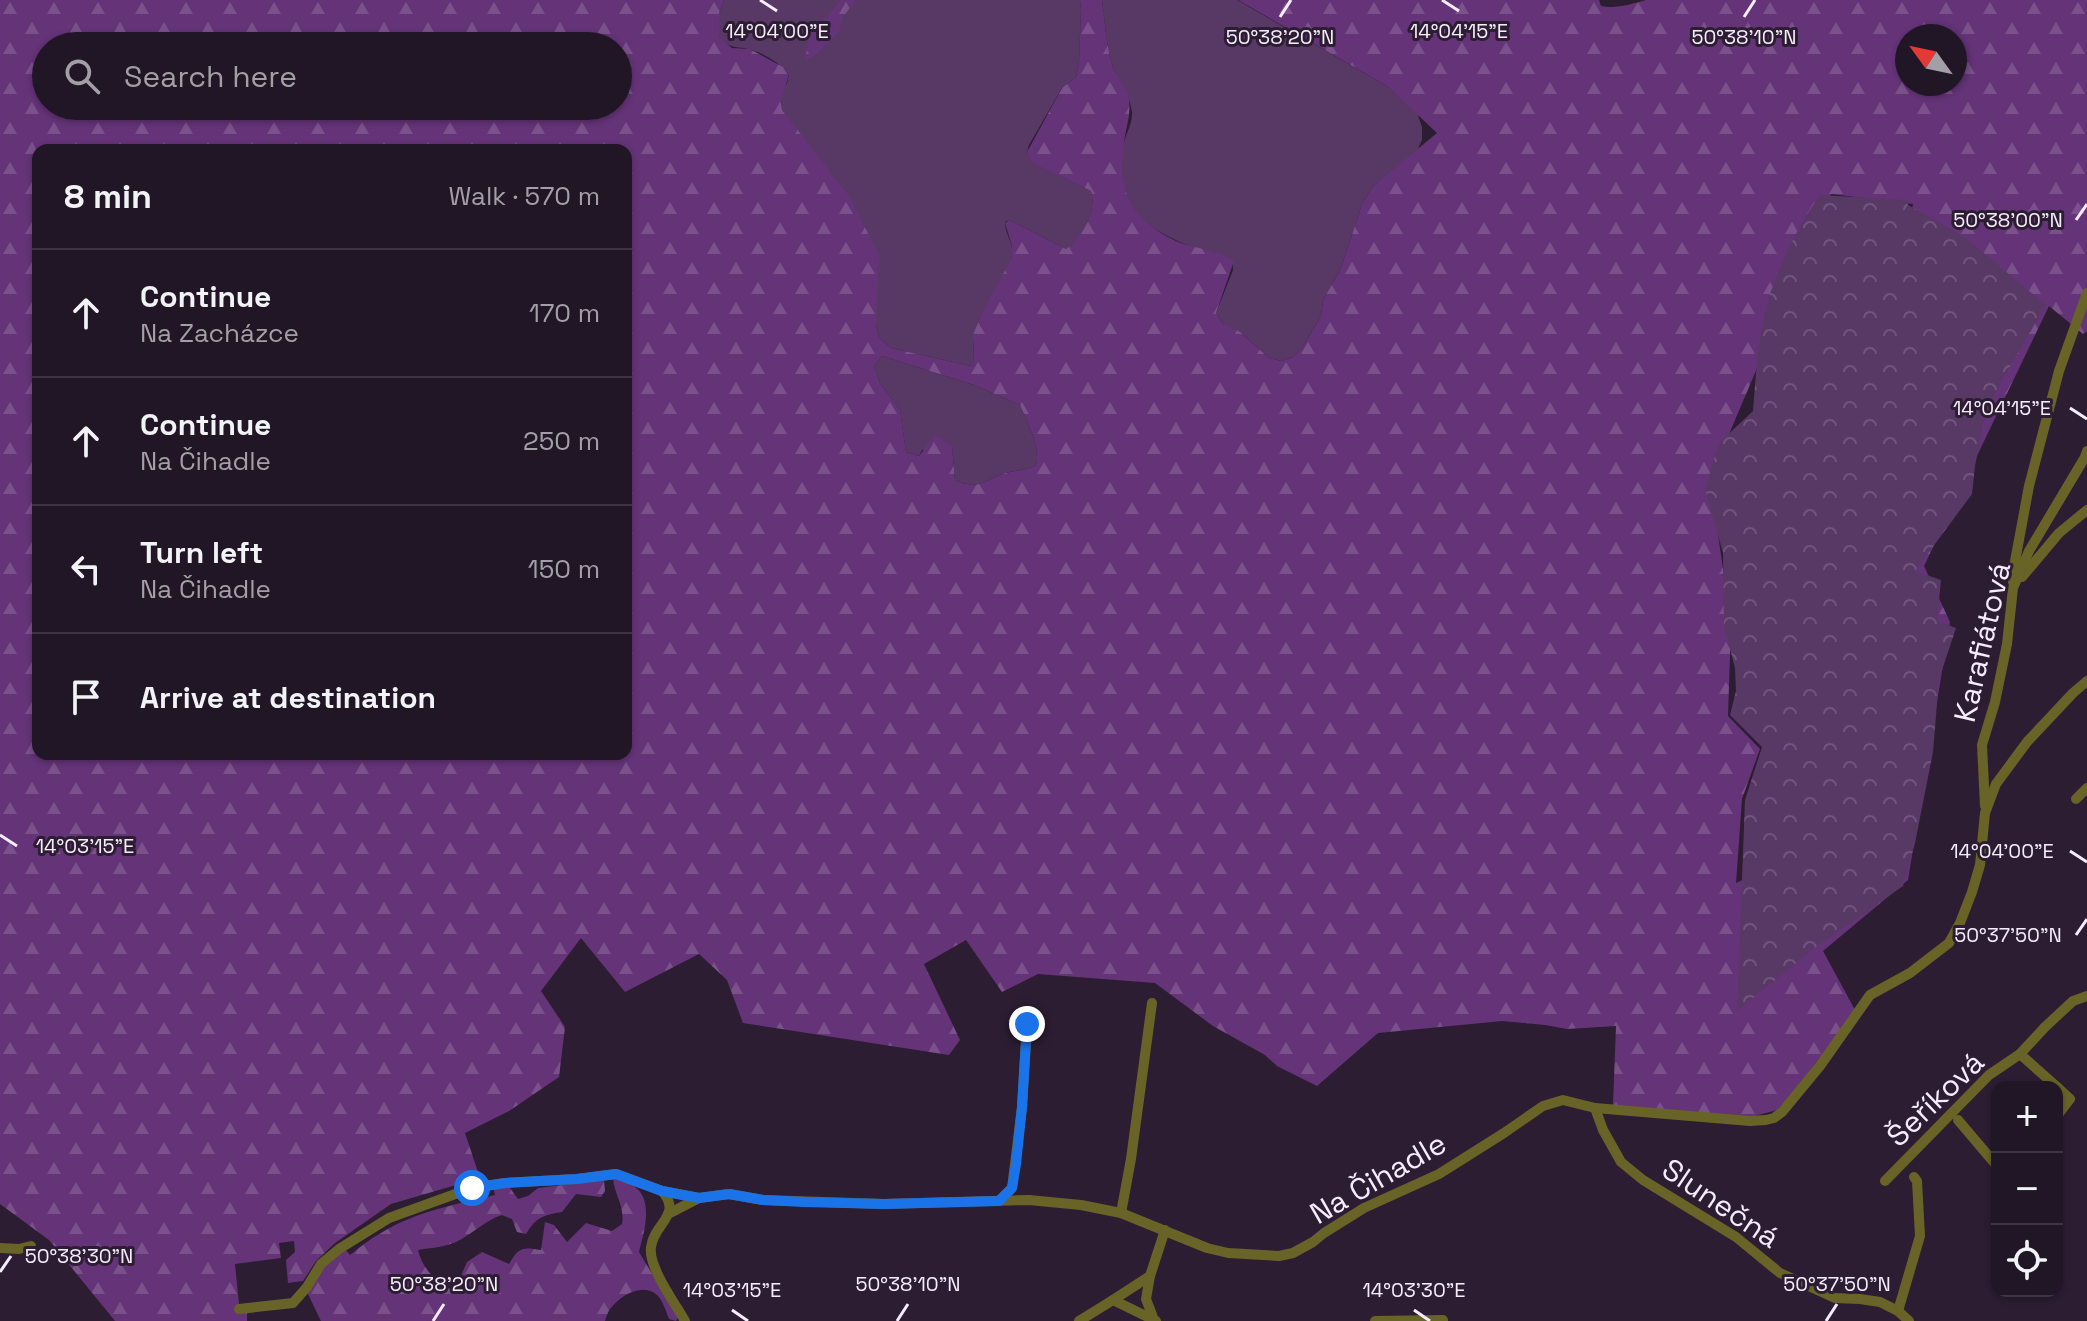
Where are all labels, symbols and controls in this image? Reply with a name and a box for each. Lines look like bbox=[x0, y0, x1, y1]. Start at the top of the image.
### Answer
text: 14°04'00"E bbox=[725, 18, 829, 44]
text: 14°04'15"E bbox=[1410, 18, 1508, 44]
text: 50°38'20"N bbox=[1226, 24, 1334, 50]
text: 50°38'10"N bbox=[1692, 24, 1796, 50]
north arrow bbox=[1895, 24, 1967, 96]
search box bbox=[32, 32, 632, 120]
icon: search bbox=[60, 54, 104, 98]
text: Search here bbox=[124, 57, 297, 96]
text: 8 min bbox=[64, 175, 152, 218]
text: Walk · 570 m bbox=[449, 179, 600, 213]
text: 50°38'00"N bbox=[1953, 207, 2063, 233]
text: Continue bbox=[140, 277, 271, 316]
icon: ahead bbox=[64, 291, 108, 335]
text: 170 m bbox=[529, 296, 600, 330]
text: Na Zacházce bbox=[140, 316, 299, 350]
text: 14°04'15"E bbox=[1953, 395, 2051, 421]
text: Continue bbox=[140, 405, 271, 444]
icon: ahead bbox=[64, 419, 108, 463]
text: 250 m bbox=[523, 424, 600, 458]
text: Na Čihadle bbox=[140, 444, 271, 478]
text: Turn left bbox=[140, 533, 263, 572]
icon: left bbox=[64, 547, 108, 591]
text: 150 m bbox=[528, 552, 600, 586]
street label: Karafiátová bbox=[1945, 558, 2019, 726]
text: Na Čihadle bbox=[140, 572, 271, 606]
icon: arrive bbox=[64, 675, 108, 719]
text: Arrive at destination bbox=[140, 678, 436, 717]
text: 14°03'15"E bbox=[36, 833, 134, 859]
text: 14°04'00"E bbox=[1950, 838, 2054, 864]
text: 50°37'50"N bbox=[1954, 922, 2062, 948]
route end bbox=[1009, 1006, 1045, 1042]
street label: Šeříková bbox=[1878, 1043, 1992, 1155]
map controls bbox=[1991, 1081, 2063, 1297]
button: + bbox=[1991, 1081, 2063, 1153]
street label: Na Čihadle bbox=[1303, 1123, 1453, 1233]
street label: Slunečná bbox=[1655, 1149, 1787, 1257]
button: − bbox=[1991, 1153, 2063, 1225]
route start bbox=[454, 1170, 490, 1206]
button: locate bbox=[1991, 1225, 2063, 1297]
text: 50°38'30"N bbox=[25, 1243, 133, 1269]
text: 50°38'20"N bbox=[390, 1271, 498, 1297]
text: 50°38'10"N bbox=[856, 1271, 960, 1297]
text: 50°37'50"N bbox=[1783, 1271, 1891, 1297]
text: 14°03'15"E bbox=[683, 1277, 781, 1303]
text: 14°03'30"E bbox=[1362, 1277, 1466, 1303]

